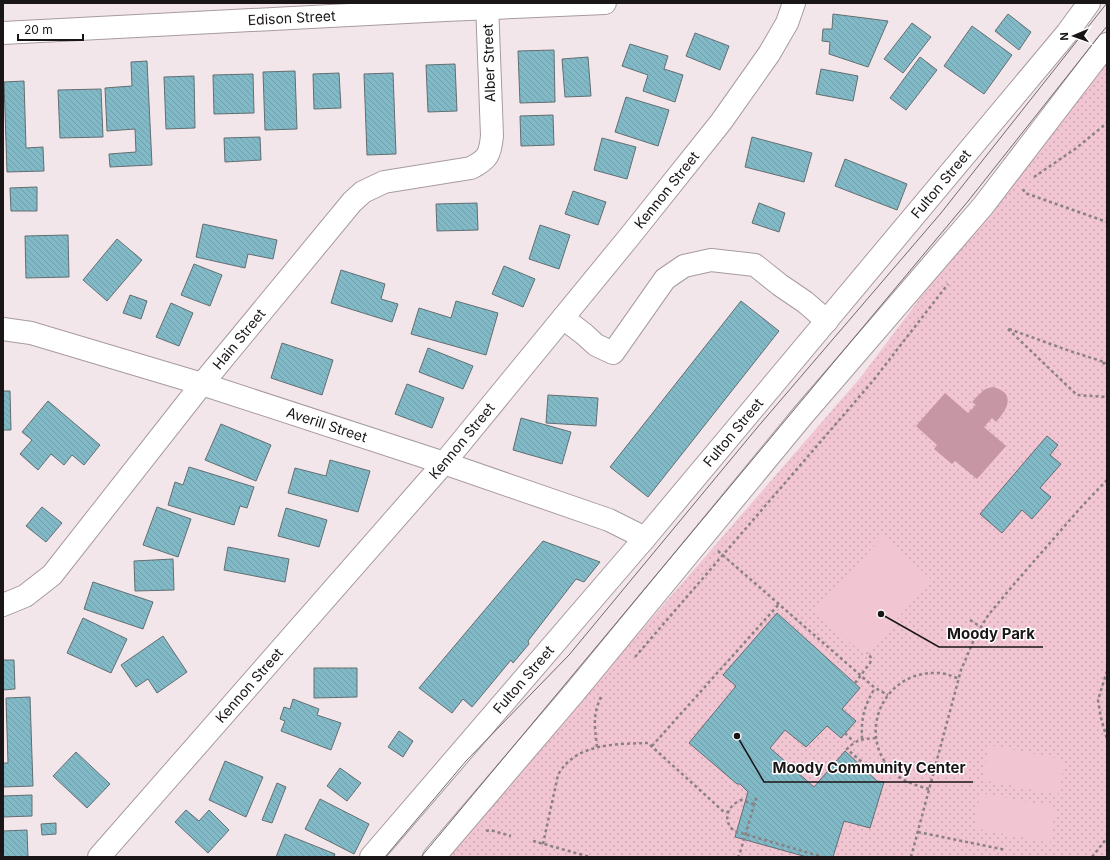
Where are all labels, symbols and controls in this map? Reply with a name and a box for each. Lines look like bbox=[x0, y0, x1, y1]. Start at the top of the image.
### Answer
street label: Edison Street bbox=[247, 7, 336, 28]
scale bar bbox=[18, 16, 83, 42]
north arrow bbox=[1054, 16, 1094, 56]
text: 20 m bbox=[24, 22, 53, 37]
street label: Alber Street bbox=[479, 23, 498, 103]
text: N bbox=[1057, 32, 1071, 41]
street label: Fulton Street bbox=[907, 145, 974, 221]
street label: Kennon Street bbox=[630, 147, 702, 232]
street label: Hain Street bbox=[209, 305, 269, 373]
street label: Fulton Street bbox=[699, 394, 767, 470]
street label: Kennon Street bbox=[425, 399, 498, 482]
street label: Averill Street bbox=[285, 403, 370, 445]
callout: Moody Park bbox=[939, 620, 1043, 647]
text: Moody Park bbox=[947, 624, 1035, 643]
street label: Fulton Street bbox=[489, 641, 557, 717]
street label: Kennon Street bbox=[212, 644, 286, 726]
callout: Moody Community Center bbox=[764, 755, 973, 782]
text: Moody Community Center bbox=[772, 758, 966, 777]

